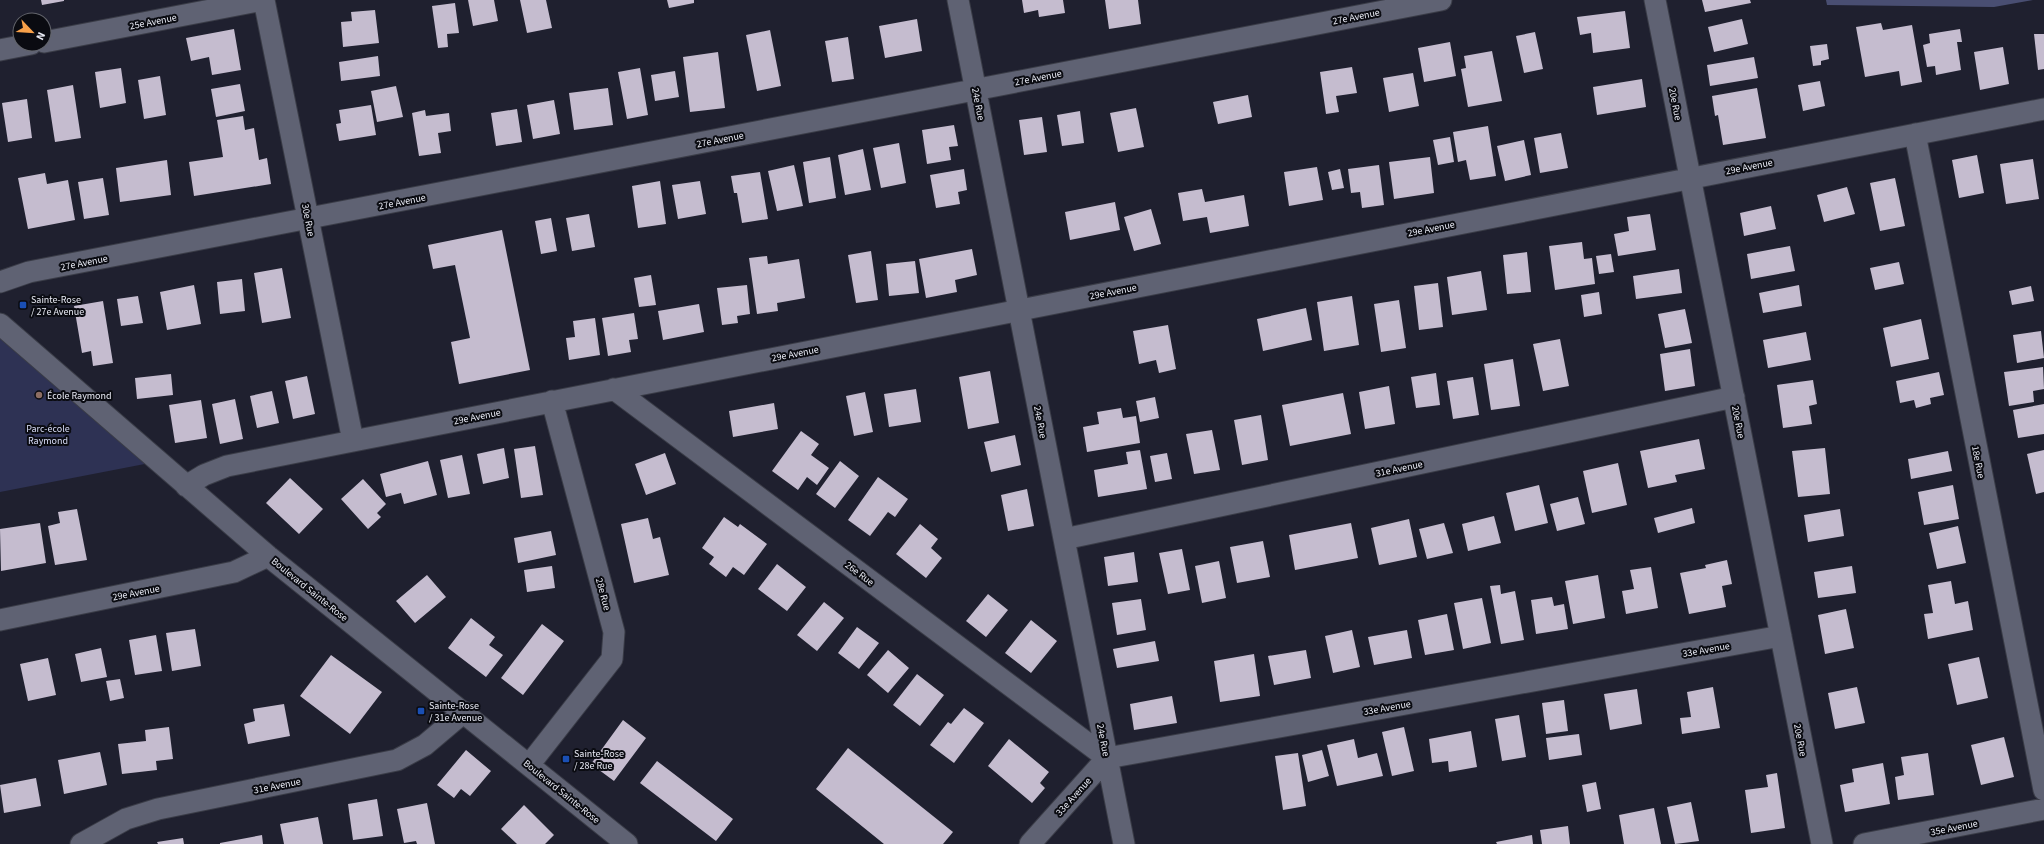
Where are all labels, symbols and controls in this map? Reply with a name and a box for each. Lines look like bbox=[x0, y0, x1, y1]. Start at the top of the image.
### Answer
street label: 27e Avenue bbox=[1331, 6, 1381, 28]
street label: 25e Avenue bbox=[128, 11, 178, 33]
north arrow bbox=[12, 12, 52, 52]
text: N bbox=[32, 30, 49, 43]
street label: 27e Avenue bbox=[1013, 67, 1063, 89]
street label: 24e Rue bbox=[968, 87, 988, 122]
street label: 20e Rue bbox=[1665, 87, 1685, 122]
street label: 27e Avenue bbox=[695, 129, 745, 151]
street label: 29e Avenue bbox=[1724, 156, 1774, 178]
street label: 27e Avenue bbox=[377, 191, 427, 213]
street label: 30e Rue bbox=[298, 203, 318, 238]
street label: 29e Avenue bbox=[1406, 218, 1456, 240]
street label: 27e Avenue bbox=[59, 252, 109, 274]
street label: 29e Avenue bbox=[1088, 281, 1138, 303]
place label: Sainte-Rose / 27e Avenue bbox=[31, 293, 84, 319]
marker: Sainte-Rose / 27e Avenue bbox=[18, 300, 28, 310]
street label: 29e Avenue bbox=[770, 343, 820, 365]
place label: École Raymond bbox=[47, 389, 112, 403]
marker: École Raymond bbox=[34, 390, 44, 400]
street label: 24e Rue bbox=[1030, 405, 1050, 440]
street label: 20e Rue bbox=[1728, 405, 1748, 440]
street label: 29e Avenue bbox=[452, 406, 502, 428]
park label: Parc-école Raymond bbox=[26, 422, 70, 448]
street label: 18e Rue bbox=[1968, 445, 1988, 480]
street label: 31e Avenue bbox=[1374, 457, 1424, 481]
street label: Boulevard Sainte-Rose bbox=[268, 555, 351, 625]
street label: 26e Rue bbox=[842, 558, 877, 589]
street label: 28e Rue bbox=[592, 577, 614, 612]
street label: 29e Avenue bbox=[111, 582, 161, 604]
street label: 33e Avenue bbox=[1681, 639, 1731, 661]
street label: 33e Avenue bbox=[1362, 697, 1412, 719]
place label: Sainte-Rose / 31e Avenue bbox=[429, 699, 482, 725]
marker: Sainte-Rose / 31e Avenue bbox=[416, 706, 426, 716]
street label: 24e Rue bbox=[1093, 723, 1113, 758]
street label: 20e Rue bbox=[1790, 723, 1810, 758]
place label: Sainte-Rose / 28e Rue bbox=[574, 747, 624, 773]
marker: Sainte-Rose / 28e Rue bbox=[561, 754, 571, 764]
street label: Boulevard Sainte-Rose bbox=[520, 757, 603, 827]
street label: 33e Avenue bbox=[1053, 774, 1095, 819]
street label: 31e Avenue bbox=[252, 775, 302, 797]
street label: 35e Avenue bbox=[1929, 817, 1979, 839]

